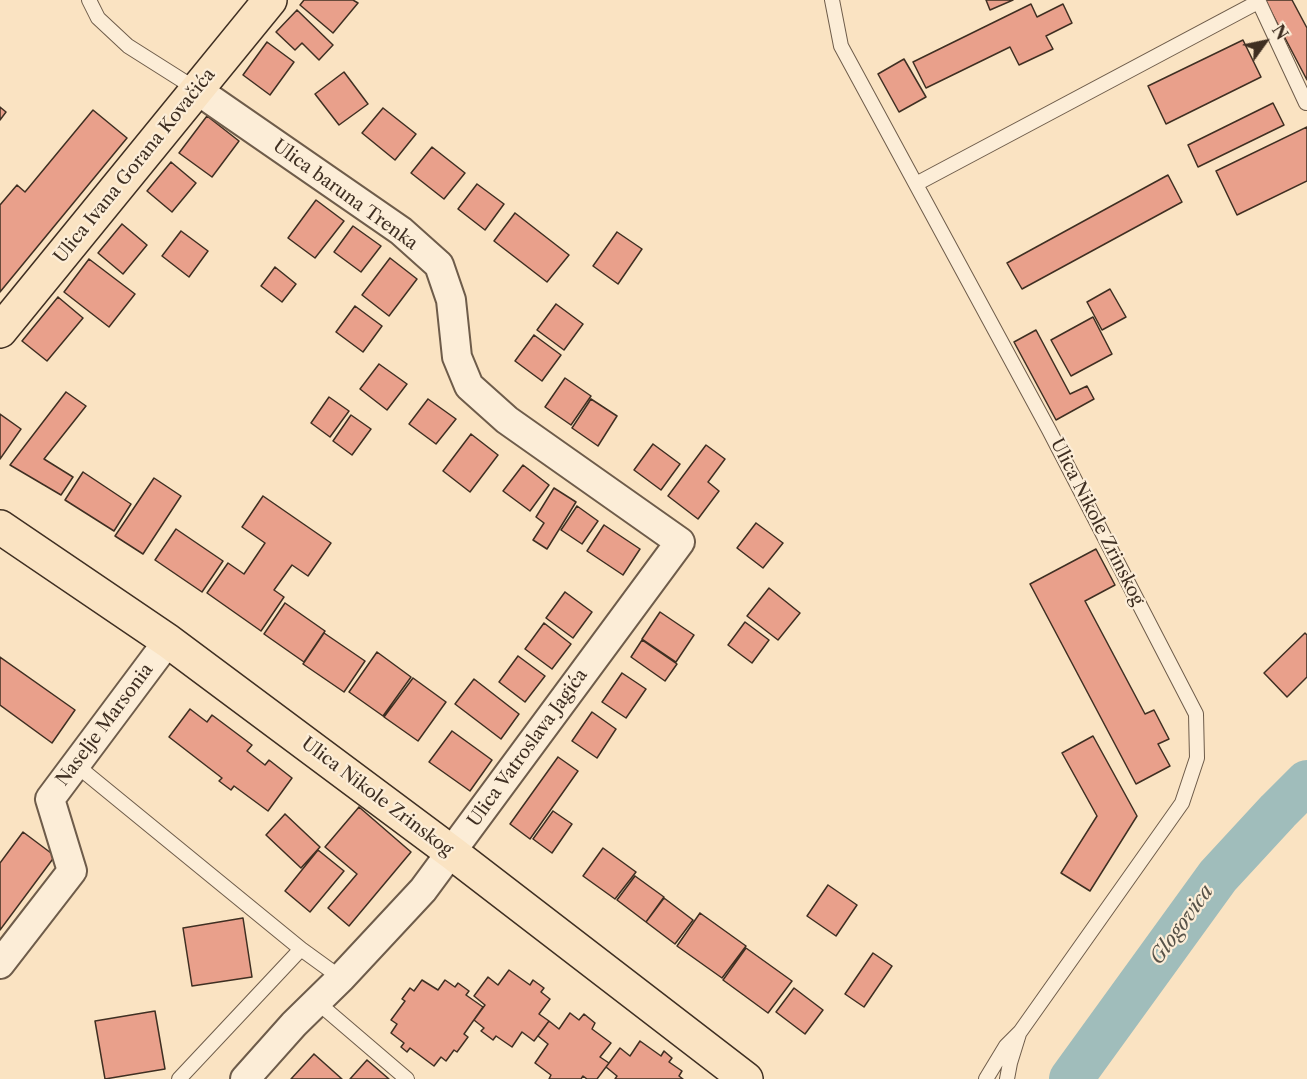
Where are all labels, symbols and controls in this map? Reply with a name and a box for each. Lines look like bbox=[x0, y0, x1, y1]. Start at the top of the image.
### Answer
north arrow bbox=[1235, 12, 1295, 72]
text: N bbox=[1268, 21, 1292, 43]
street label: Ulica Ivana Gorana Kovačića bbox=[50, 64, 220, 268]
street label: Ulica baruna Trenka bbox=[268, 135, 422, 255]
street label: Ulica Nikole Zrinskog bbox=[1046, 435, 1148, 609]
street label: Naselje Marsonia bbox=[52, 660, 158, 790]
street label: Ulica Vatroslava Jagića bbox=[464, 665, 592, 831]
street label: Ulica Nikole Zrinskog bbox=[297, 733, 457, 861]
water label: Glogovica bbox=[1145, 881, 1219, 969]

